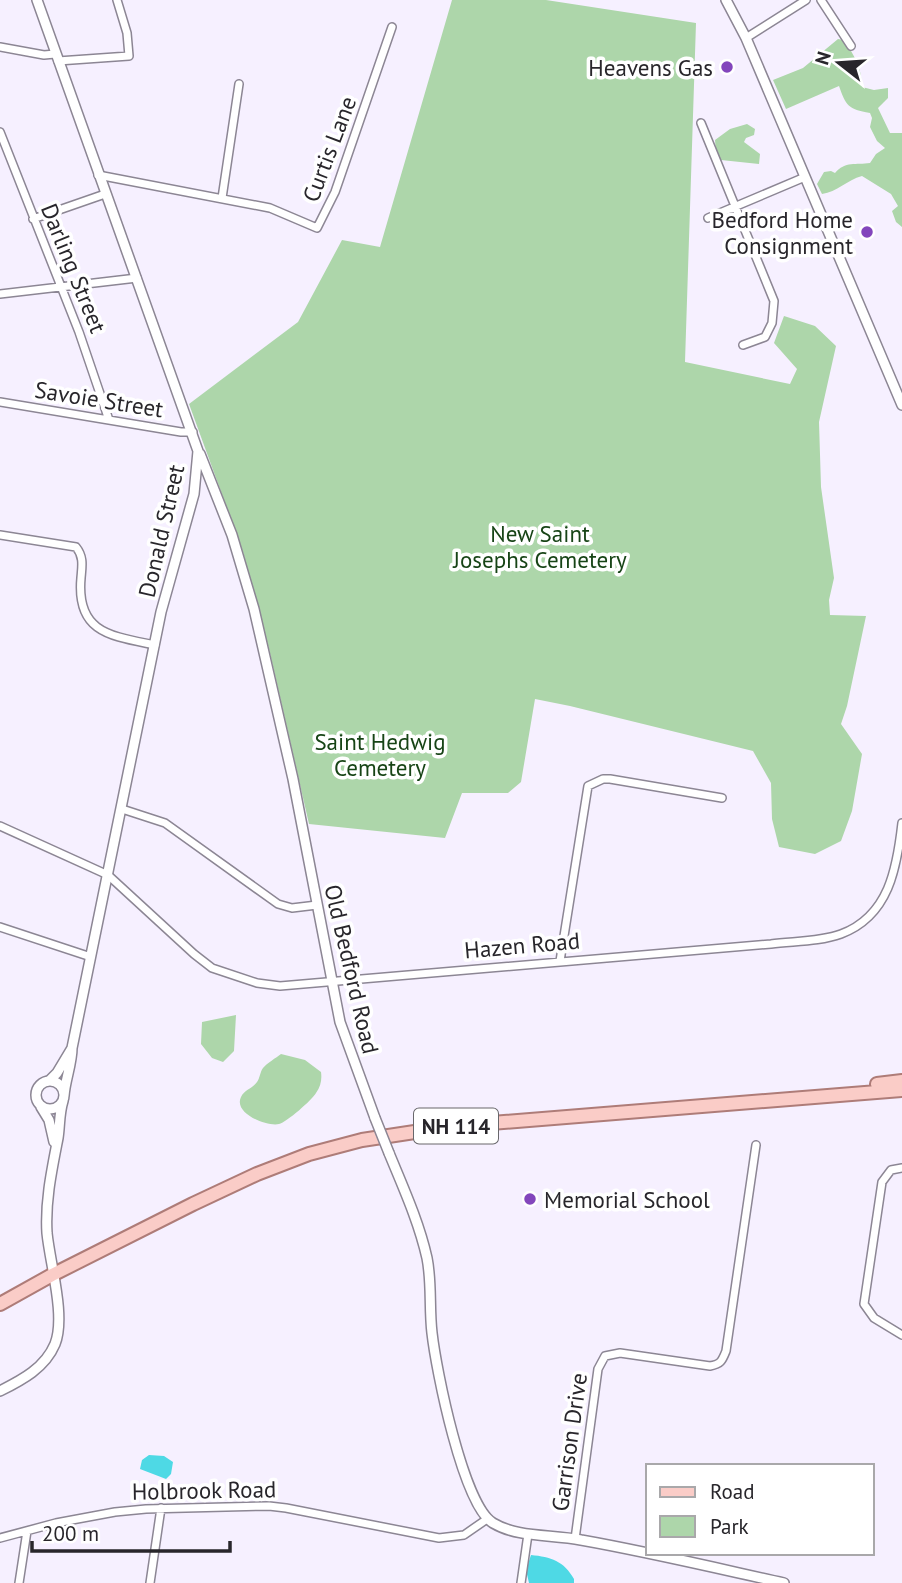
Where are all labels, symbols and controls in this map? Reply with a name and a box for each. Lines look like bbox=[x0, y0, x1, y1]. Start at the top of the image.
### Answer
north arrow bbox=[804, 28, 874, 98]
text: N bbox=[809, 49, 836, 68]
place label: Heavens Gas bbox=[588, 53, 713, 82]
marker: Heavens Gas bbox=[719, 59, 735, 75]
street label: Curtis Lane bbox=[296, 92, 362, 206]
street label: Darling Street bbox=[35, 199, 113, 337]
place label: Bedford Home Consignment bbox=[712, 205, 853, 260]
marker: Bedford Home Consignment bbox=[859, 224, 875, 240]
street label: Savoie Street bbox=[33, 375, 165, 423]
street label: Donald Street bbox=[132, 462, 190, 600]
park label: New Saint Josephs Cemetery bbox=[452, 519, 627, 574]
park label: Saint Hedwig Cemetery bbox=[314, 727, 446, 782]
street label: Old Bedford Road bbox=[318, 882, 386, 1056]
street label: Hazen Road bbox=[463, 926, 581, 964]
road number: NH 114 bbox=[414, 1108, 498, 1144]
place label: Memorial School bbox=[544, 1185, 710, 1214]
marker: Memorial School bbox=[522, 1191, 538, 1207]
street label: Garrison Drive bbox=[545, 1371, 593, 1513]
legend bbox=[646, 1464, 874, 1555]
street label: Holbrook Road bbox=[131, 1474, 277, 1506]
text: Road bbox=[710, 1478, 754, 1505]
scale bar bbox=[32, 1510, 229, 1554]
text: Park bbox=[710, 1513, 749, 1540]
text: 200 m bbox=[42, 1520, 99, 1547]

